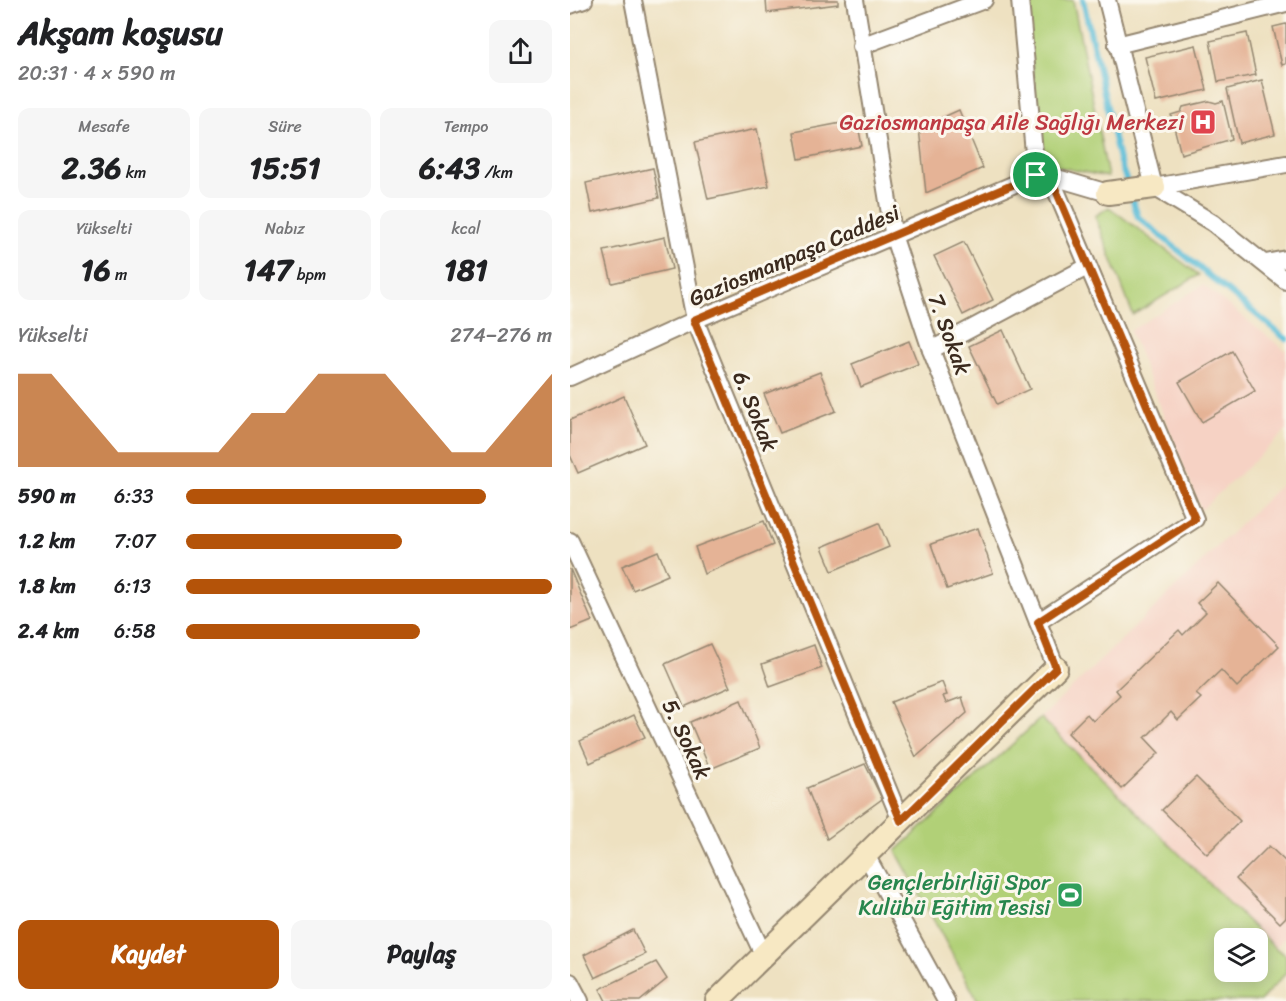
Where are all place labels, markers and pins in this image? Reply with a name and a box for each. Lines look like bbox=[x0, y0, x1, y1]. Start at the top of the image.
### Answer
place label: Gaziosmanpaşa Aile Sağlığı Merkezi bbox=[840, 103, 1185, 142]
hospital icon: Gaziosmanpaşa Aile Sağlığı Merkezi bbox=[1188, 107, 1218, 137]
pin bbox=[1010, 149, 1061, 200]
place label: Gençlerbirliği Spor Kulübü Eğitim Tesisi bbox=[858, 863, 1052, 927]
sports icon: Gençlerbirliği Spor Kulübü Eğitim Tesisi bbox=[1055, 880, 1085, 910]

